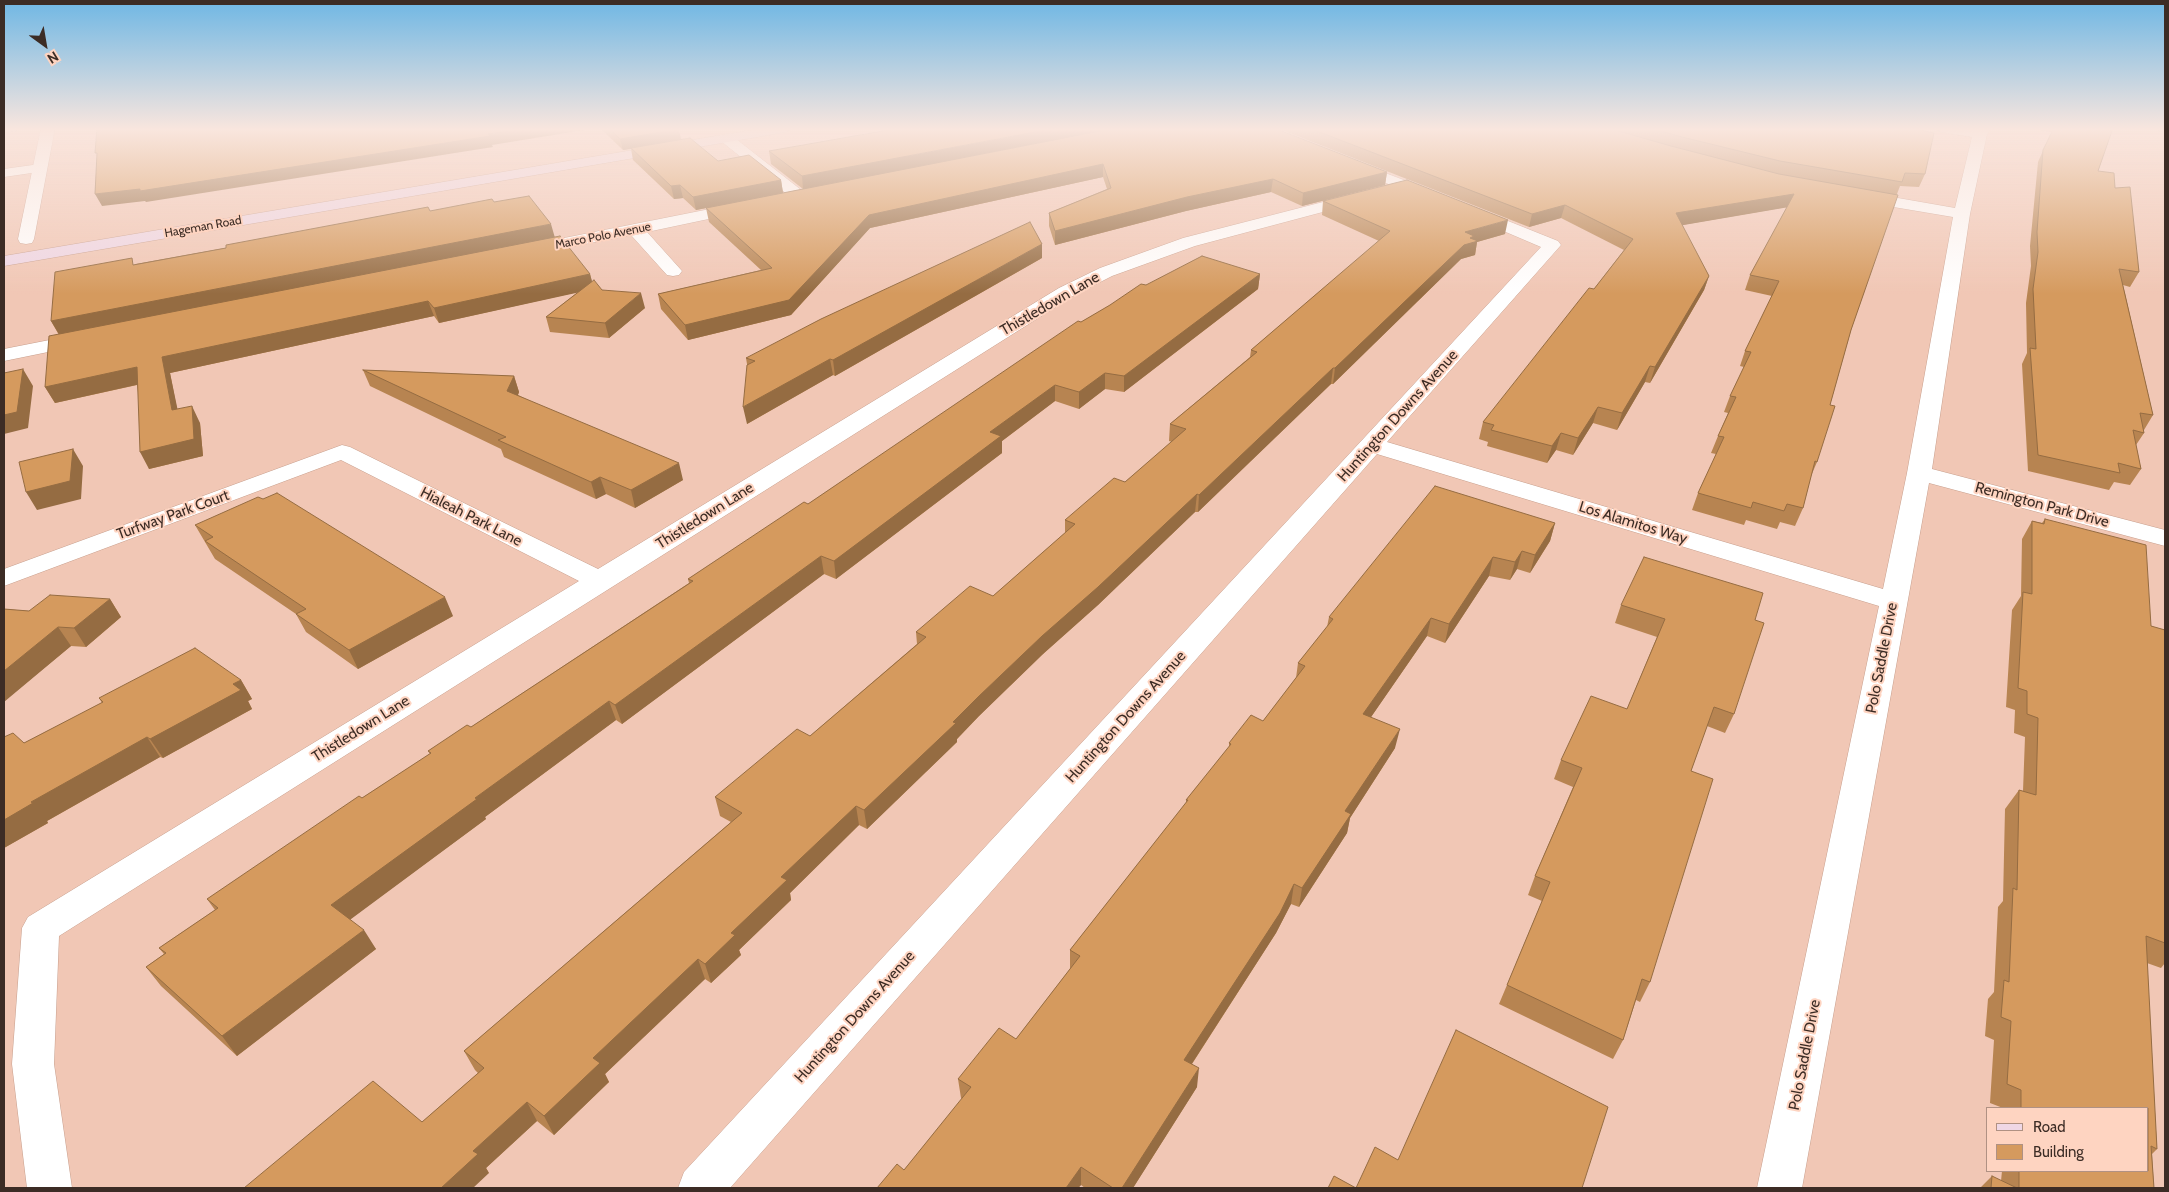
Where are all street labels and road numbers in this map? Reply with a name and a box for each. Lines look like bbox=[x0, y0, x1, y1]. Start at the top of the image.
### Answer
street label: Hageman Road bbox=[163, 213, 243, 241]
street label: Marco Polo Avenue bbox=[554, 220, 652, 252]
street label: Thistledown Lane bbox=[997, 268, 1103, 340]
street label: Huntington Downs Avenue bbox=[1334, 346, 1462, 486]
street label: Remington Park Drive bbox=[1973, 478, 2111, 532]
street label: Thistledown Lane bbox=[653, 479, 757, 553]
street label: Hialeah Park Lane bbox=[417, 484, 525, 550]
street label: Turfway Park Court bbox=[114, 486, 232, 544]
street label: Los Alamitos Way bbox=[1577, 498, 1689, 548]
street label: Polo Saddle Drive bbox=[1862, 601, 1902, 715]
street label: Huntington Downs Avenue bbox=[1062, 647, 1190, 787]
street label: Thistledown Lane bbox=[309, 692, 413, 766]
street label: Huntington Downs Avenue bbox=[791, 947, 919, 1087]
street label: Polo Saddle Drive bbox=[1785, 998, 1825, 1112]

